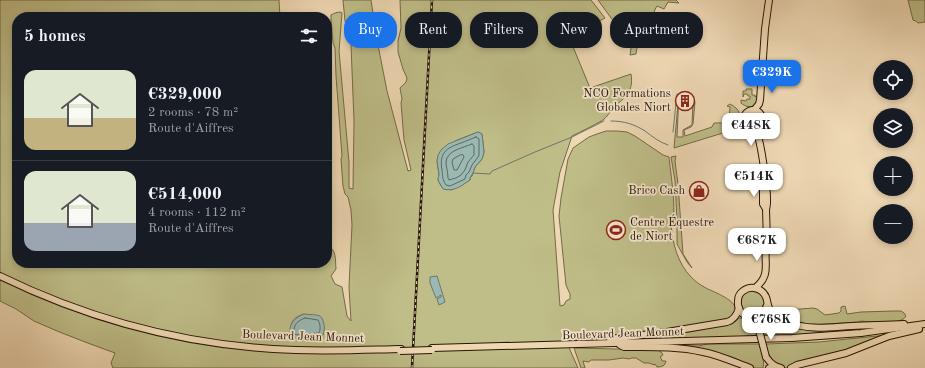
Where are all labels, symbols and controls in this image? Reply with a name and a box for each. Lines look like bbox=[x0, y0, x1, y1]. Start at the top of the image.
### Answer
chip: Buy bbox=[344, 12, 397, 48]
chip: Rent bbox=[405, 12, 462, 48]
chip: Filters bbox=[470, 12, 538, 48]
chip: New bbox=[546, 12, 602, 48]
chip: Apartment bbox=[610, 12, 703, 48]
icon: filters bbox=[298, 25, 320, 47]
text: 5 homes bbox=[24, 28, 86, 45]
pin: €329K bbox=[744, 60, 800, 94]
map controls bbox=[873, 60, 913, 244]
button: locate bbox=[873, 60, 913, 100]
text: €329K bbox=[752, 66, 792, 79]
icon: home bbox=[56, 86, 104, 134]
text: €329,000 bbox=[148, 86, 222, 103]
place label: NCO Formations Globales Niort bbox=[583, 88, 671, 114]
building icon: NCO Formations Globales Niort bbox=[674, 90, 696, 112]
text: 2 rooms · 78 m² bbox=[148, 106, 238, 119]
button: layers bbox=[873, 108, 913, 148]
pin: €448K bbox=[723, 113, 779, 147]
text: €448K bbox=[731, 119, 771, 132]
text: Route d'Aiffres bbox=[148, 122, 234, 135]
button: + bbox=[873, 156, 913, 196]
pin: €514K bbox=[726, 164, 782, 198]
text: €514K bbox=[734, 170, 774, 183]
shop icon: Brico Cash bbox=[688, 180, 710, 202]
place label: Brico Cash bbox=[628, 185, 685, 197]
text: €514,000 bbox=[148, 186, 222, 203]
icon: home bbox=[56, 187, 104, 235]
button: − bbox=[873, 204, 913, 244]
text: 4 rooms · 112 m² bbox=[148, 206, 246, 219]
place label: Centre Équestre de Niort bbox=[630, 214, 715, 243]
sports icon: Centre Équestre de Niort bbox=[605, 219, 627, 241]
text: Route d'Aiffres bbox=[148, 222, 234, 235]
pin: €687K bbox=[729, 228, 785, 262]
text: €687K bbox=[737, 234, 777, 247]
pin: €768K bbox=[743, 307, 799, 341]
text: €768K bbox=[751, 313, 791, 326]
street label: Boulevard Jean Monnet bbox=[562, 326, 684, 342]
street label: Boulevard Jean Monnet bbox=[242, 329, 364, 345]

